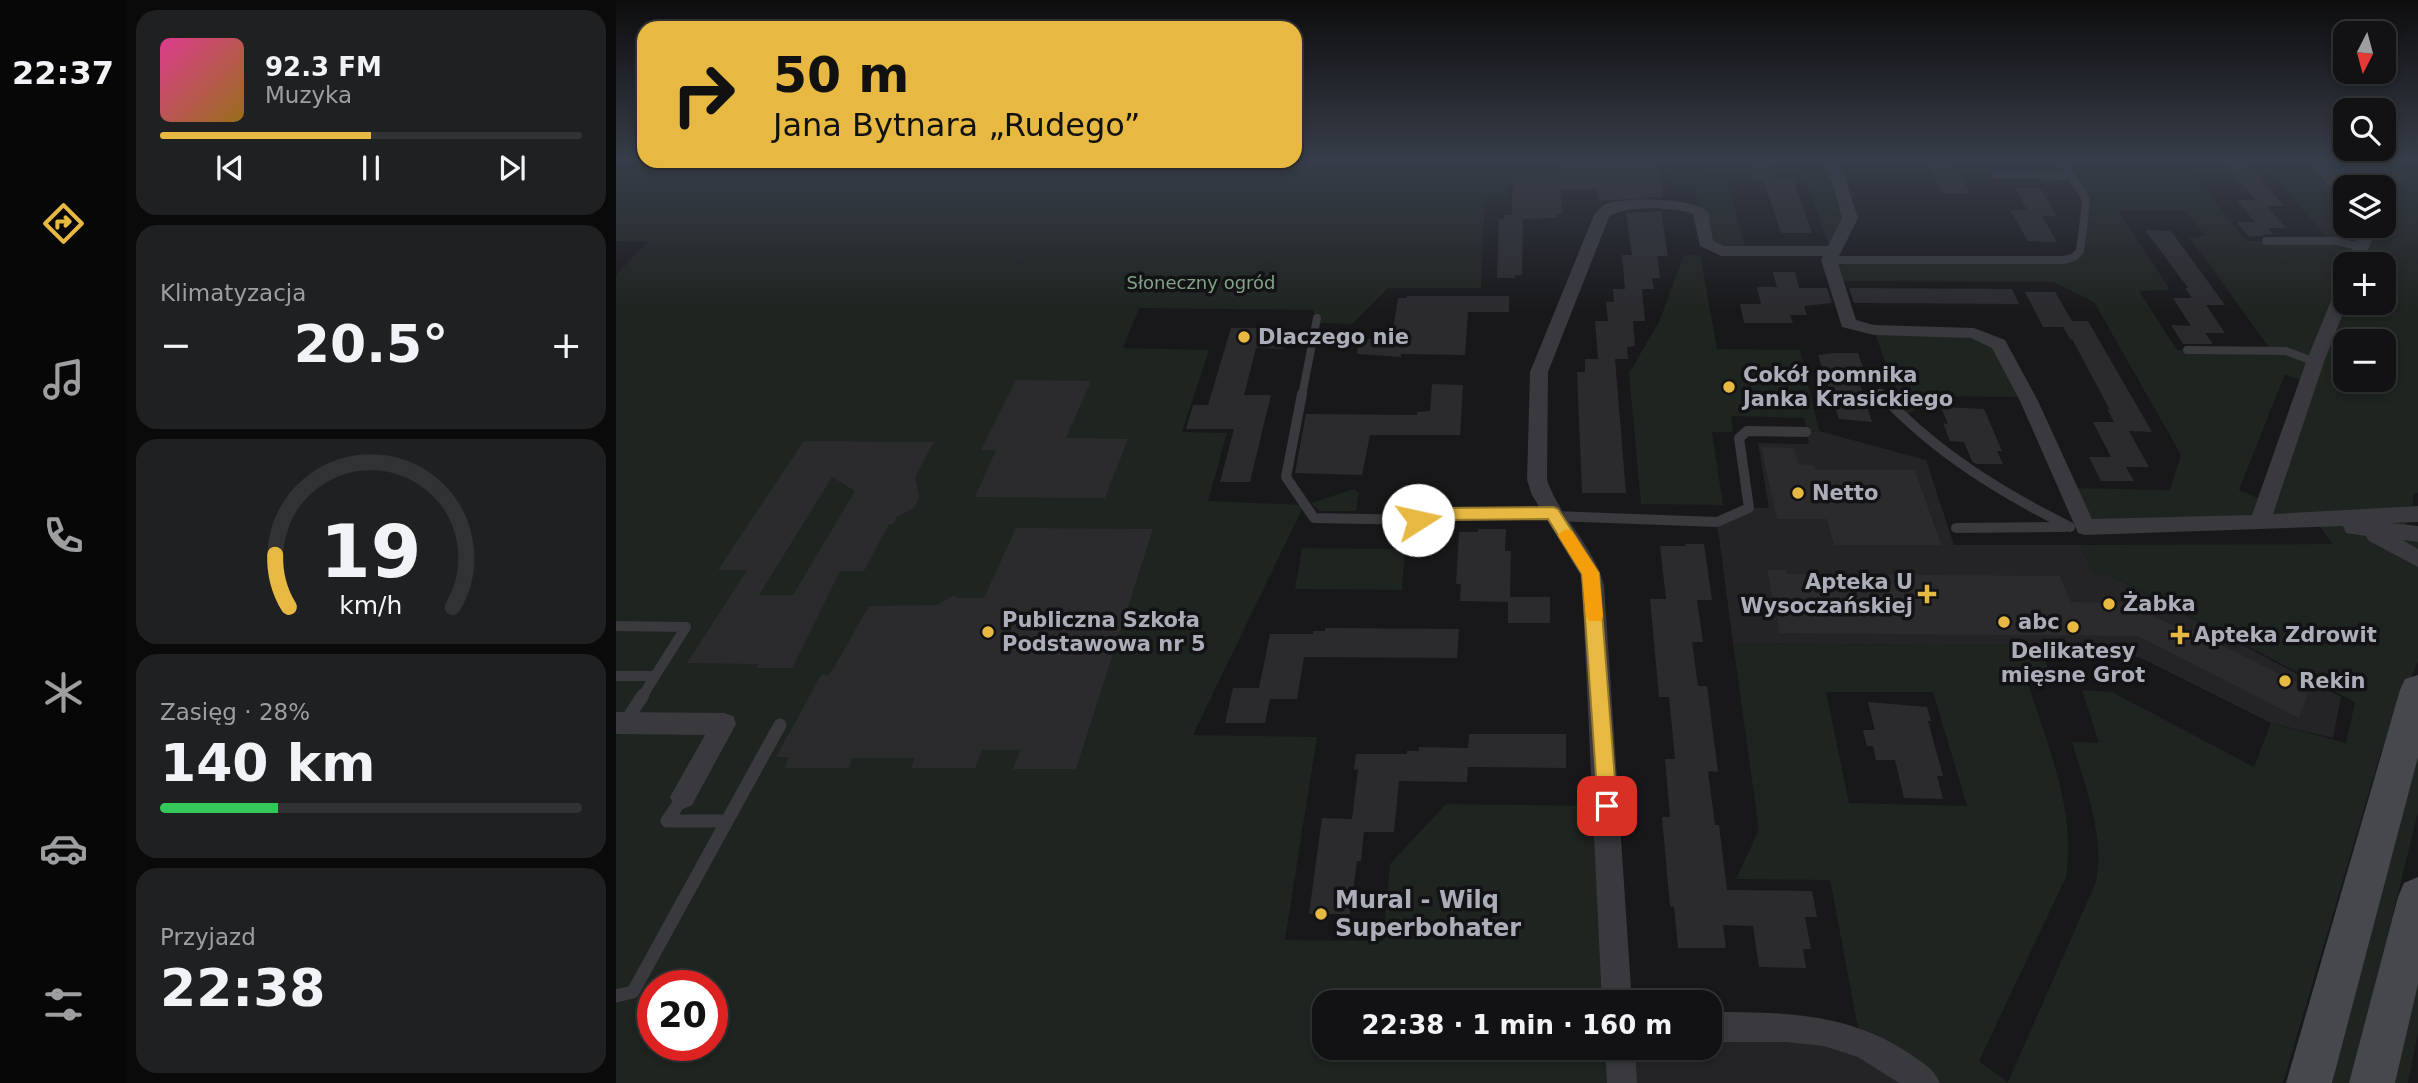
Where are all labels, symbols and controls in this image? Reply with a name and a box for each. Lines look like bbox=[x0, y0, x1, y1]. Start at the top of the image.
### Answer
north arrow bbox=[2333, 21, 2396, 84]
map controls bbox=[2333, 21, 2396, 392]
text: 50 m bbox=[773, 47, 909, 104]
icon: right bbox=[658, 49, 749, 140]
text: 92.3 FM bbox=[265, 52, 382, 82]
text: 22:37 bbox=[12, 54, 114, 92]
text: Muzyka bbox=[265, 82, 352, 108]
button: search bbox=[2333, 98, 2396, 161]
text: Jana Bytnara „Rudego” bbox=[773, 106, 1140, 144]
icon: previous bbox=[211, 149, 249, 187]
icon: pause bbox=[352, 149, 390, 187]
icon: next bbox=[493, 149, 531, 187]
button: layers bbox=[2333, 175, 2396, 238]
icon: directions bbox=[39, 199, 88, 248]
button: + bbox=[2333, 252, 2396, 315]
park label: Słoneczny ogród bbox=[1126, 272, 1276, 293]
text: Klimatyzacja bbox=[160, 280, 306, 306]
text: 20.5° bbox=[294, 314, 448, 374]
text: − bbox=[160, 323, 192, 367]
text: + bbox=[550, 323, 582, 367]
place label: Dlaczego nie bbox=[1258, 325, 1409, 349]
marker: Dlaczego nie bbox=[1236, 329, 1252, 345]
button: − bbox=[2333, 329, 2396, 392]
icon: music bbox=[39, 355, 88, 404]
place label: Cokół pomnika Janka Krasickiego bbox=[1741, 363, 1953, 411]
marker: Cokół pomnika Janka Krasickiego bbox=[1721, 379, 1737, 395]
place label: Netto bbox=[1812, 481, 1878, 505]
position arrow bbox=[1381, 483, 1455, 557]
marker: Netto bbox=[1790, 485, 1806, 501]
text: 19 bbox=[320, 510, 422, 595]
icon: phone bbox=[39, 511, 88, 560]
place label: Apteka U Wysoczańskiej bbox=[1740, 570, 1913, 618]
marker: Apteka U Wysoczańskiej bbox=[1919, 586, 1935, 602]
text: km/h bbox=[339, 591, 403, 620]
place label: Żabka bbox=[2123, 591, 2196, 616]
marker: Żabka bbox=[2101, 596, 2117, 612]
place label: Publiczna Szkoła Podstawowa nr 5 bbox=[1002, 608, 1206, 656]
place label: abc bbox=[2018, 610, 2060, 634]
marker: abc bbox=[1996, 614, 2012, 630]
marker: Delikatesy mięsne Grot bbox=[2065, 619, 2081, 635]
place label: Apteka Zdrowit bbox=[2194, 623, 2377, 647]
marker: Publiczna Szkoła Podstawowa nr 5 bbox=[980, 624, 996, 640]
marker: Apteka Zdrowit bbox=[2172, 627, 2188, 643]
place label: Delikatesy mięsne Grot bbox=[2001, 639, 2145, 687]
icon: climate bbox=[39, 668, 88, 717]
place label: Rekin bbox=[2299, 669, 2366, 693]
marker: Rekin bbox=[2277, 673, 2293, 689]
text: Zasięg · 28% bbox=[160, 699, 310, 725]
text: 140 km bbox=[160, 733, 375, 793]
pin bbox=[1577, 776, 1637, 836]
icon: arrive bbox=[1588, 787, 1626, 825]
icon: car bbox=[39, 824, 88, 873]
place label: Mural - Wilq Superbohater bbox=[1335, 886, 1521, 942]
marker: Mural - Wilq Superbohater bbox=[1313, 906, 1329, 922]
text: Przyjazd bbox=[160, 924, 256, 950]
text: 22:38 bbox=[160, 958, 326, 1018]
speed limit sign: 20 bbox=[637, 970, 728, 1061]
icon: filters bbox=[39, 980, 88, 1029]
text: 22:38 · 1 min · 160 m bbox=[1362, 1010, 1672, 1040]

